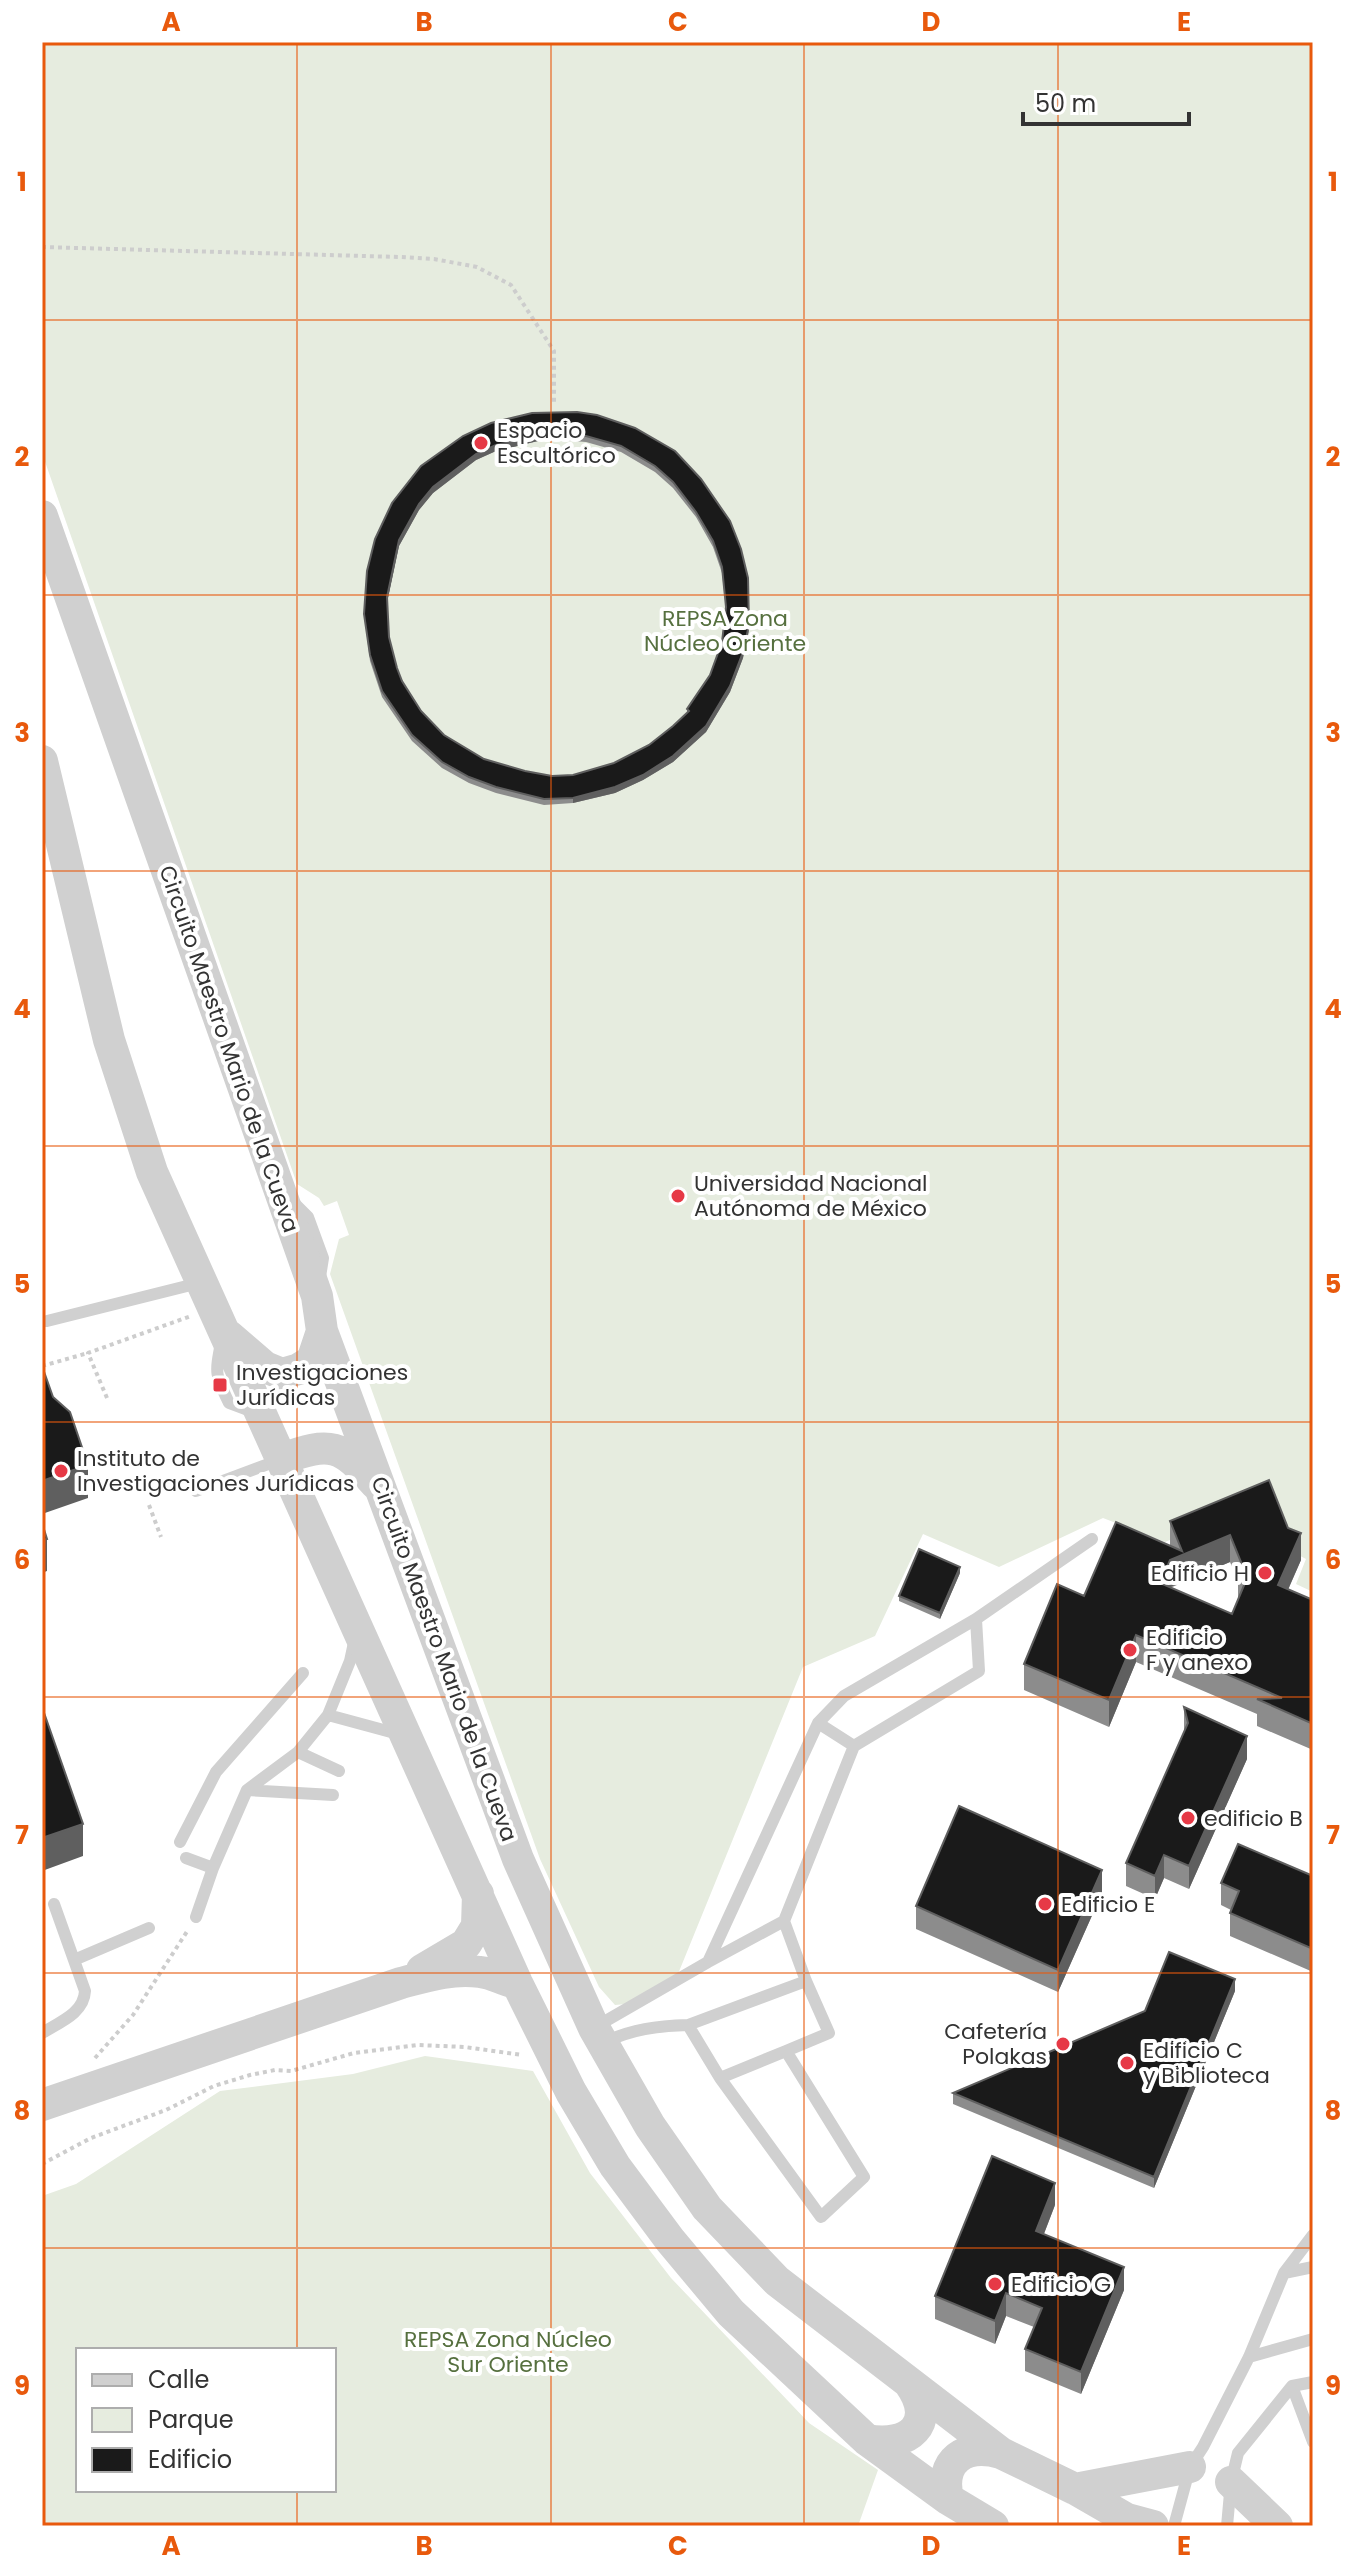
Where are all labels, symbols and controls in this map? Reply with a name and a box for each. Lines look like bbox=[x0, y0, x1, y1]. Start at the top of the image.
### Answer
text: A bbox=[161, 4, 181, 40]
text: B bbox=[415, 4, 433, 40]
text: C bbox=[668, 4, 688, 40]
text: D bbox=[922, 4, 941, 40]
text: E bbox=[1177, 4, 1191, 40]
scale bar bbox=[1023, 76, 1189, 126]
text: 50 m bbox=[1035, 87, 1096, 120]
text: 1 bbox=[17, 164, 27, 200]
text: 1 bbox=[1328, 164, 1338, 200]
place label: Espacio Escultórico bbox=[497, 415, 616, 471]
marker: Espacio Escultórico bbox=[472, 434, 490, 452]
text: 2 bbox=[15, 439, 30, 475]
text: 2 bbox=[1326, 439, 1341, 475]
park label: REPSA Zona Núcleo Oriente bbox=[644, 603, 806, 659]
text: 3 bbox=[14, 715, 30, 751]
text: 3 bbox=[1325, 715, 1341, 751]
street label: Circuito Maestro Mario de la Cueva bbox=[151, 861, 307, 1237]
text: 4 bbox=[13, 991, 31, 1027]
text: 4 bbox=[1324, 991, 1342, 1027]
place label: Universidad Nacional Autónoma de México bbox=[694, 1168, 927, 1224]
marker: Universidad Nacional Autónoma de México bbox=[669, 1187, 687, 1205]
text: 5 bbox=[14, 1266, 30, 1302]
text: 5 bbox=[1325, 1266, 1341, 1302]
place label: Investigaciones Jurídicas bbox=[236, 1357, 408, 1413]
marker: Investigaciones Jurídicas bbox=[211, 1376, 229, 1394]
place label: Instituto de Investigaciones Jurídicas bbox=[77, 1443, 354, 1499]
marker: Instituto de Investigaciones Jurídicas bbox=[52, 1462, 70, 1480]
street label: Circuito Maestro Mario de la Cueva bbox=[363, 1472, 525, 1846]
text: 6 bbox=[14, 1542, 30, 1578]
text: 6 bbox=[1325, 1542, 1341, 1578]
place label: Edificio H bbox=[1151, 1558, 1249, 1589]
marker: Edificio H bbox=[1256, 1564, 1274, 1582]
place label: Edificio F y anexo bbox=[1146, 1622, 1248, 1678]
marker: Edificio F y anexo bbox=[1121, 1641, 1139, 1659]
place label: edificio B bbox=[1204, 1803, 1303, 1834]
marker: edificio B bbox=[1179, 1809, 1197, 1827]
text: 7 bbox=[15, 1817, 29, 1853]
text: 7 bbox=[1326, 1817, 1340, 1853]
place label: Edificio E bbox=[1061, 1889, 1155, 1920]
marker: Edificio E bbox=[1036, 1895, 1054, 1913]
place label: Cafetería Polakas bbox=[944, 2016, 1047, 2072]
marker: Cafetería Polakas bbox=[1054, 2035, 1072, 2053]
place label: Edificio C y Biblioteca bbox=[1143, 2035, 1270, 2091]
marker: Edificio C y Biblioteca bbox=[1118, 2054, 1136, 2072]
text: 8 bbox=[14, 2093, 30, 2129]
text: 8 bbox=[1325, 2093, 1341, 2129]
place label: Edificio G bbox=[1011, 2269, 1111, 2300]
marker: Edificio G bbox=[986, 2275, 1004, 2293]
park label: REPSA Zona Núcleo Sur Oriente bbox=[404, 2324, 612, 2380]
legend bbox=[76, 2348, 336, 2492]
text: Calle bbox=[148, 2363, 209, 2396]
text: 9 bbox=[14, 2368, 30, 2404]
text: 9 bbox=[1325, 2368, 1341, 2404]
text: Parque bbox=[148, 2403, 234, 2436]
text: Edificio bbox=[148, 2443, 232, 2476]
text: A bbox=[161, 2528, 181, 2564]
text: B bbox=[415, 2528, 433, 2564]
text: C bbox=[668, 2528, 688, 2564]
text: D bbox=[922, 2528, 941, 2564]
text: E bbox=[1177, 2528, 1191, 2564]

